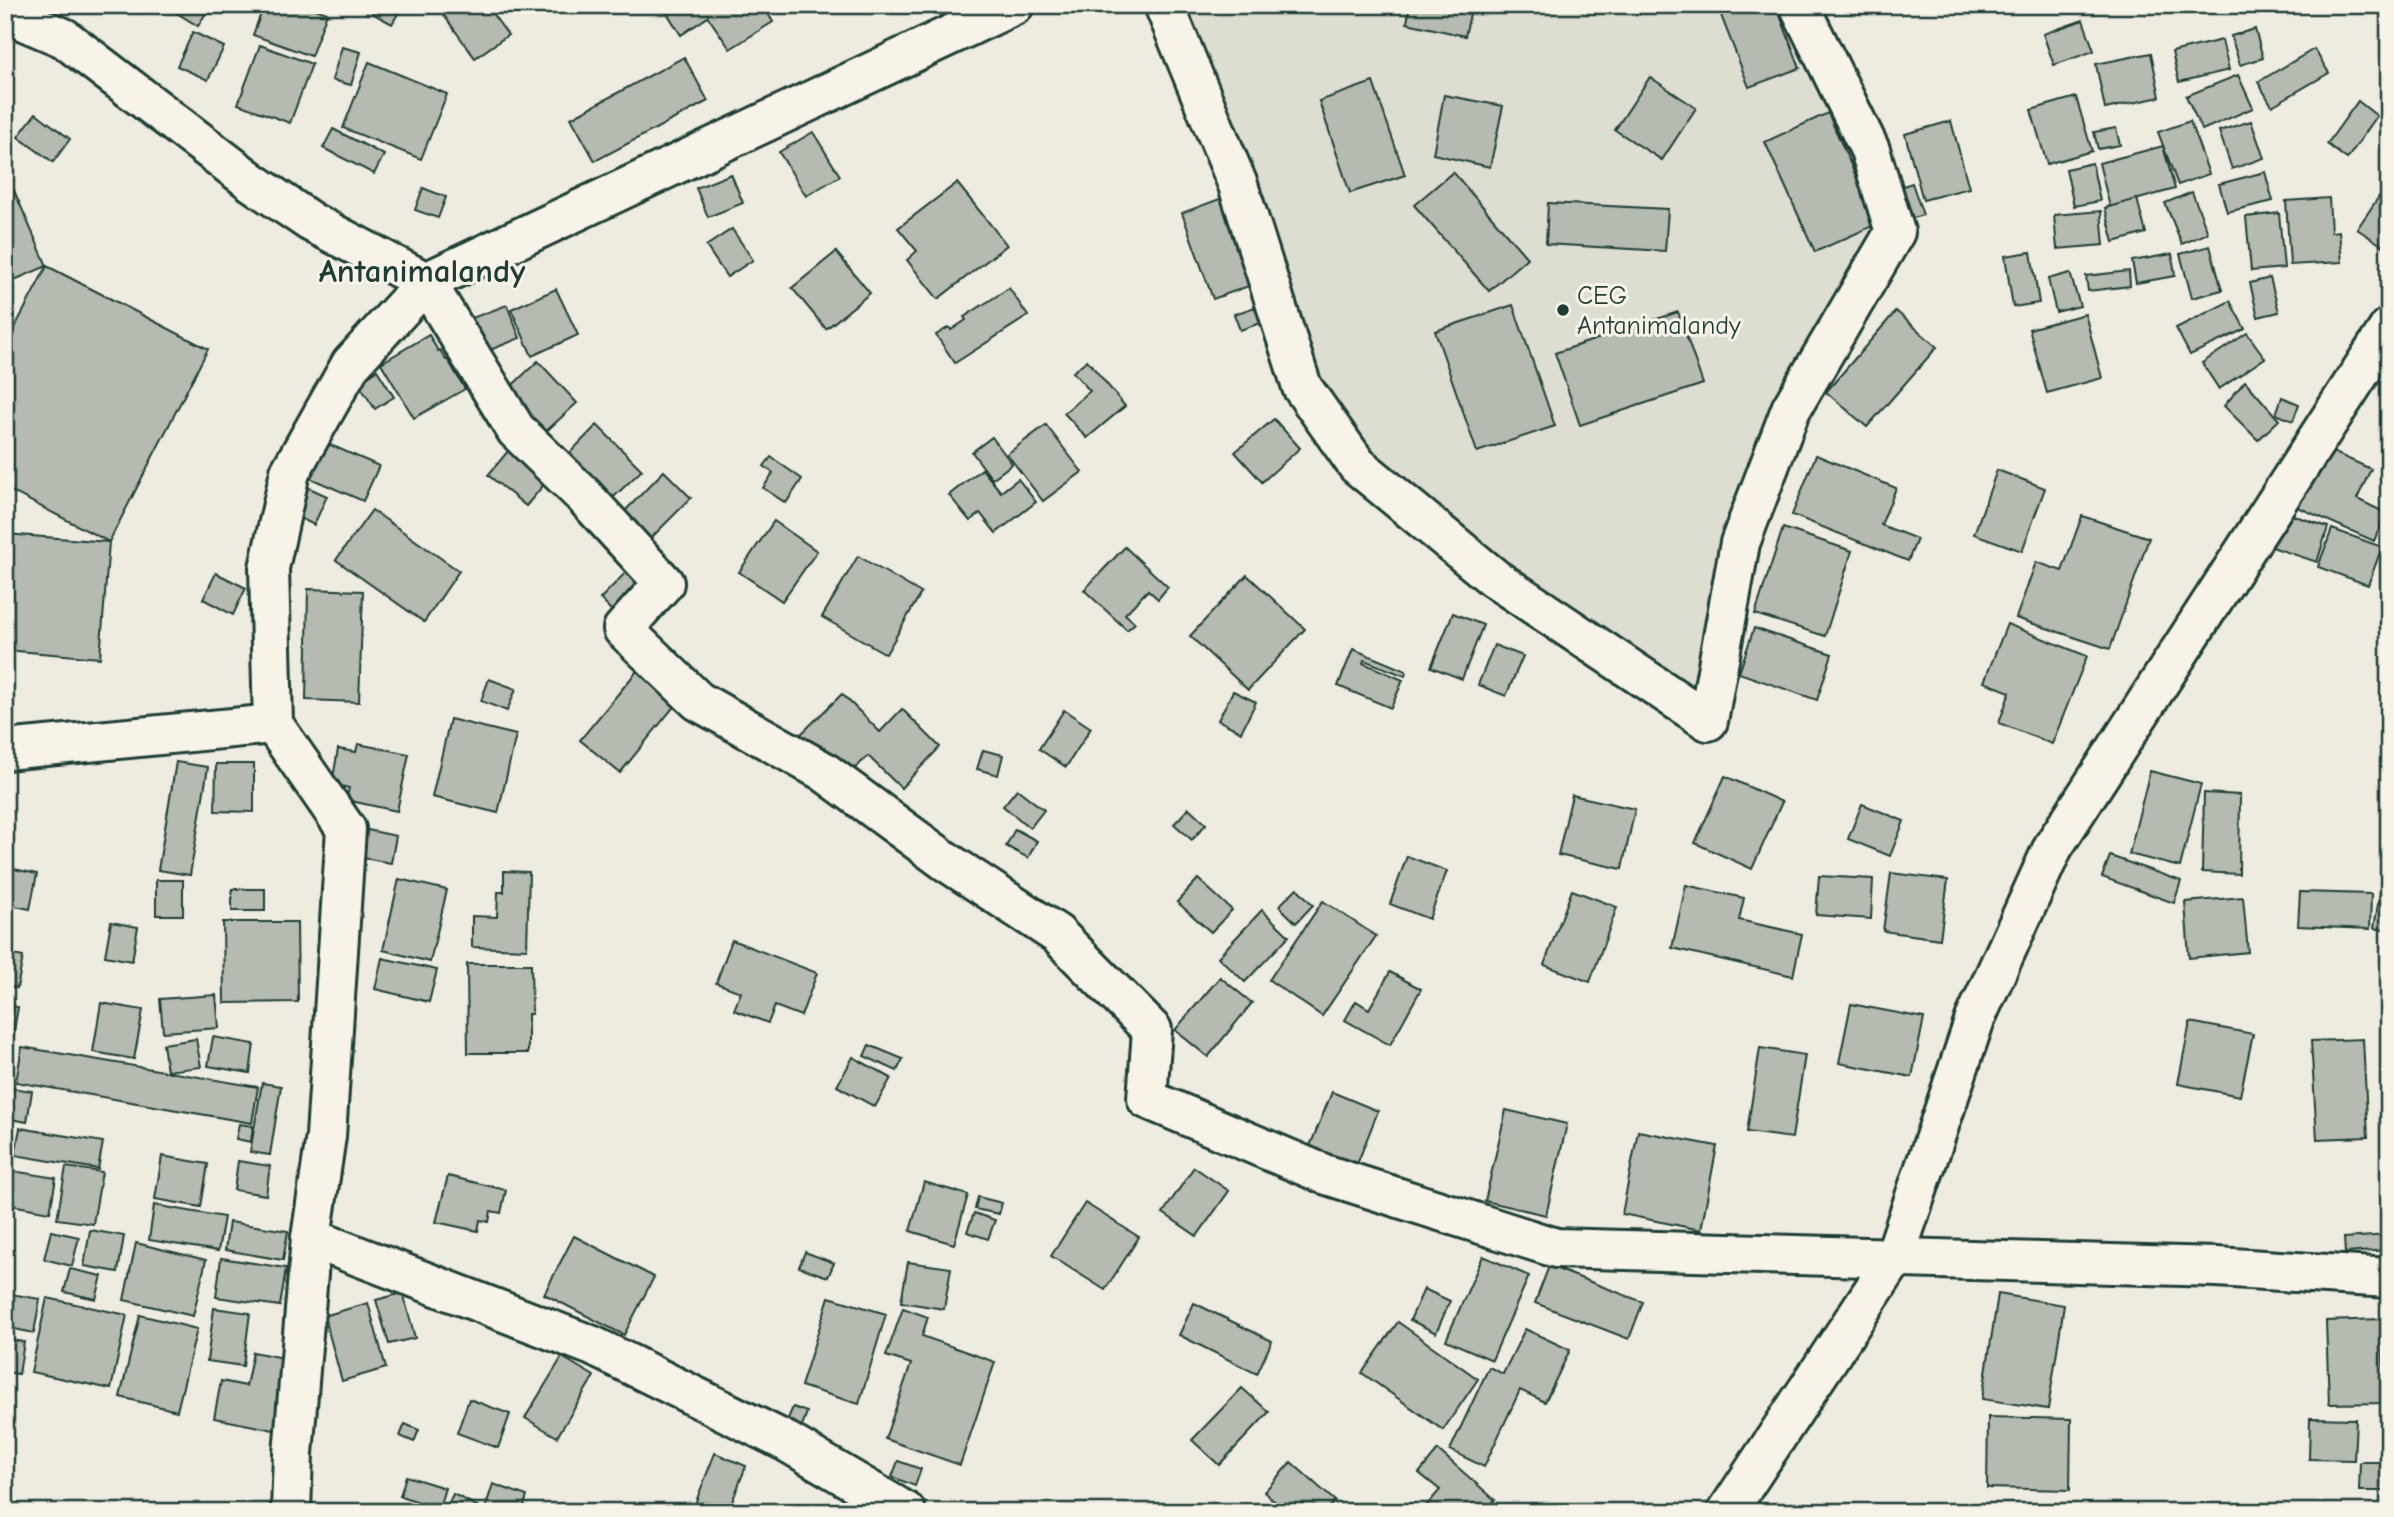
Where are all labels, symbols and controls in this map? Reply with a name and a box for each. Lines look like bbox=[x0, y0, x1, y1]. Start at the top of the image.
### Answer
district label: Antanimalandy bbox=[319, 252, 526, 290]
place label: CEG Antanimalandy bbox=[1577, 281, 1741, 341]
marker: CEG Antanimalandy bbox=[1555, 302, 1571, 318]

